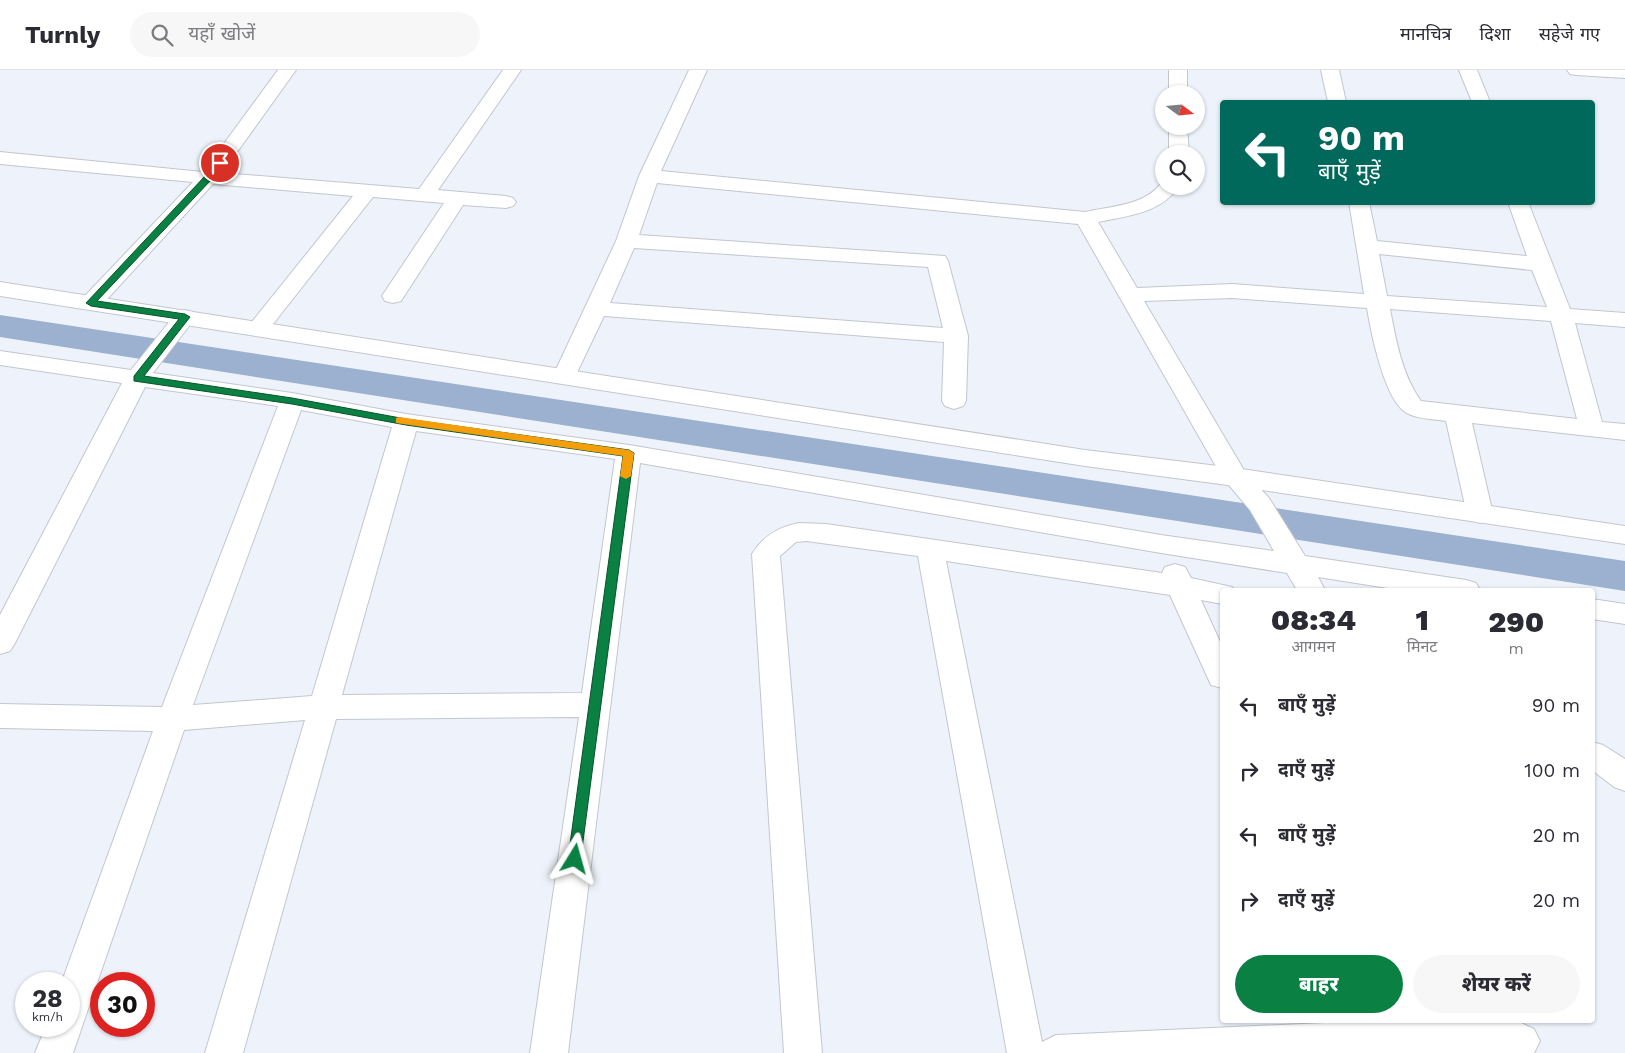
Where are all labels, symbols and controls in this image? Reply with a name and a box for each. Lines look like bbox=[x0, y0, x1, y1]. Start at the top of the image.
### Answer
search box bbox=[130, 12, 480, 57]
text: Turnly bbox=[25, 21, 100, 49]
icon: search bbox=[148, 21, 176, 49]
text: यहाँ खोजें bbox=[188, 22, 255, 45]
text: मानचित्र bbox=[1400, 23, 1452, 44]
text: दिशा bbox=[1480, 23, 1511, 44]
text: सहेजे गए bbox=[1539, 23, 1600, 44]
north arrow bbox=[1155, 85, 1205, 135]
map controls bbox=[1155, 85, 1205, 195]
text: 90 m bbox=[1318, 117, 1405, 159]
icon: left bbox=[1235, 120, 1300, 185]
pin bbox=[199, 142, 241, 184]
button: search bbox=[1155, 145, 1205, 195]
icon: arrive bbox=[206, 149, 234, 177]
text: बाएँ मुड़ें bbox=[1318, 159, 1381, 184]
text: 08:34 bbox=[1271, 602, 1356, 637]
text: 1 bbox=[1415, 602, 1429, 637]
text: 290 bbox=[1488, 604, 1544, 639]
text: आगमन bbox=[1291, 637, 1335, 656]
text: मिनट bbox=[1407, 637, 1437, 656]
text: m bbox=[1509, 639, 1524, 658]
icon: left bbox=[1235, 692, 1263, 720]
text: बाएँ मुड़ें bbox=[1278, 693, 1336, 716]
text: 90 m bbox=[1532, 694, 1580, 717]
icon: right bbox=[1235, 757, 1263, 785]
text: दाएँ मुड़ें bbox=[1278, 758, 1334, 781]
text: 100 m bbox=[1524, 759, 1580, 782]
icon: left bbox=[1235, 822, 1263, 850]
text: बाएँ मुड़ें bbox=[1278, 823, 1336, 846]
text: 20 m bbox=[1533, 824, 1580, 847]
position arrow bbox=[548, 832, 600, 884]
icon: right bbox=[1235, 887, 1263, 915]
text: दाएँ मुड़ें bbox=[1278, 888, 1334, 911]
text: 20 m bbox=[1533, 889, 1580, 912]
button: बाहर bbox=[1235, 955, 1403, 1013]
button: शेयर करें bbox=[1413, 955, 1580, 1013]
speed limit sign: 30 bbox=[90, 972, 155, 1037]
text: 28 bbox=[32, 984, 63, 1013]
text: km/h bbox=[32, 1010, 63, 1024]

